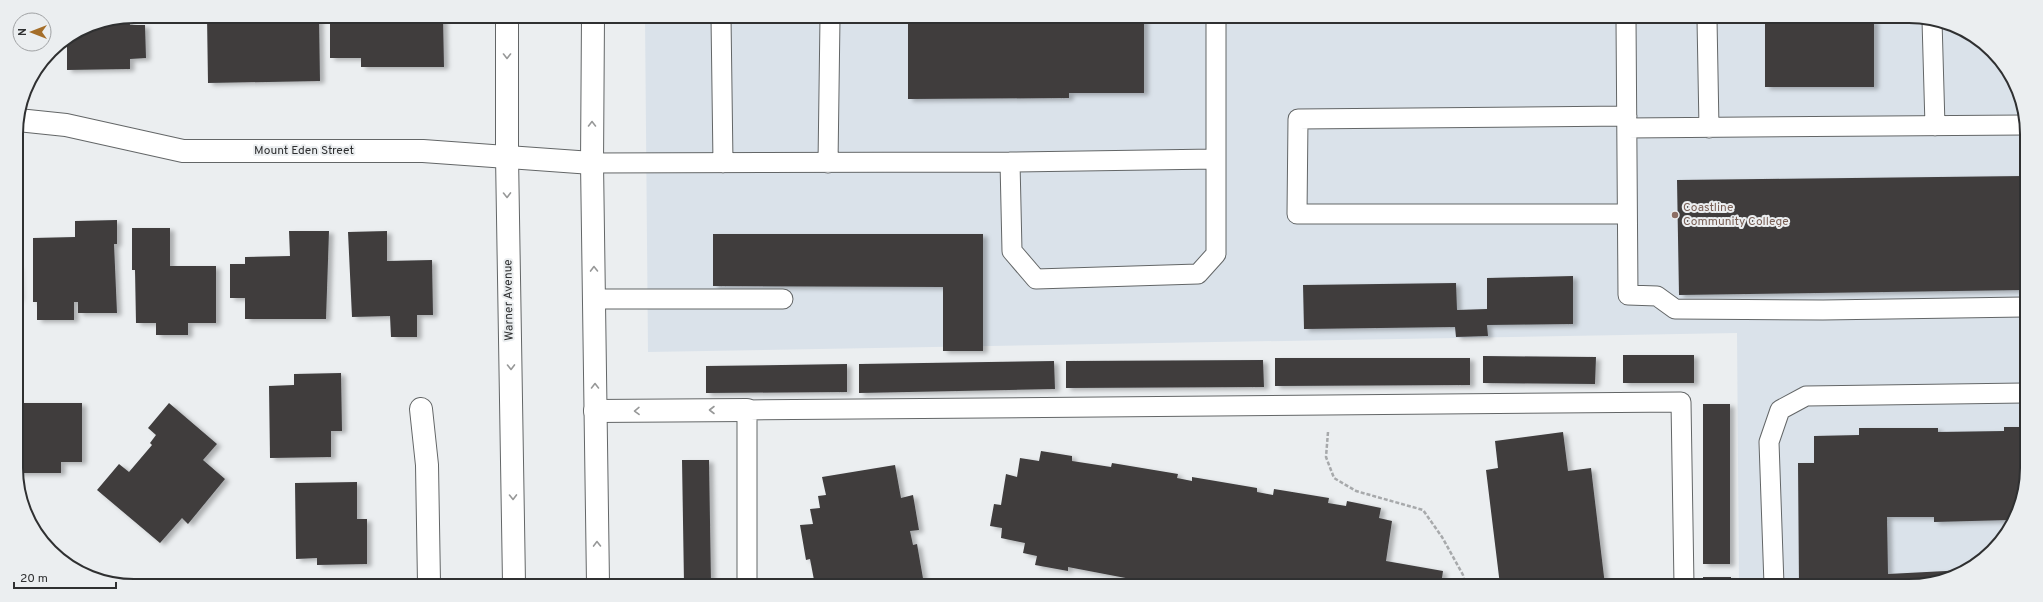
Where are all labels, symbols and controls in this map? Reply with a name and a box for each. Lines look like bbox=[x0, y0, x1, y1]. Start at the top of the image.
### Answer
north arrow bbox=[12, 12, 52, 52]
text: N bbox=[16, 28, 30, 36]
one-way arrow bbox=[503, 53, 511, 59]
one-way arrow bbox=[588, 121, 597, 127]
street label: Mount Eden Street bbox=[254, 143, 354, 159]
one-way arrow bbox=[503, 192, 512, 198]
place label: Coastline Community College bbox=[1683, 200, 1789, 230]
marker: Coastline Community College bbox=[1670, 210, 1680, 220]
street label: Warner Avenue bbox=[500, 259, 518, 341]
one-way arrow bbox=[590, 266, 598, 272]
one-way arrow bbox=[506, 364, 515, 370]
one-way arrow bbox=[591, 383, 599, 389]
one-way arrow bbox=[709, 406, 715, 414]
one-way arrow bbox=[634, 407, 640, 415]
one-way arrow bbox=[509, 494, 517, 500]
one-way arrow bbox=[593, 541, 601, 547]
scale bar bbox=[14, 564, 116, 590]
text: 20 m bbox=[20, 571, 48, 587]

